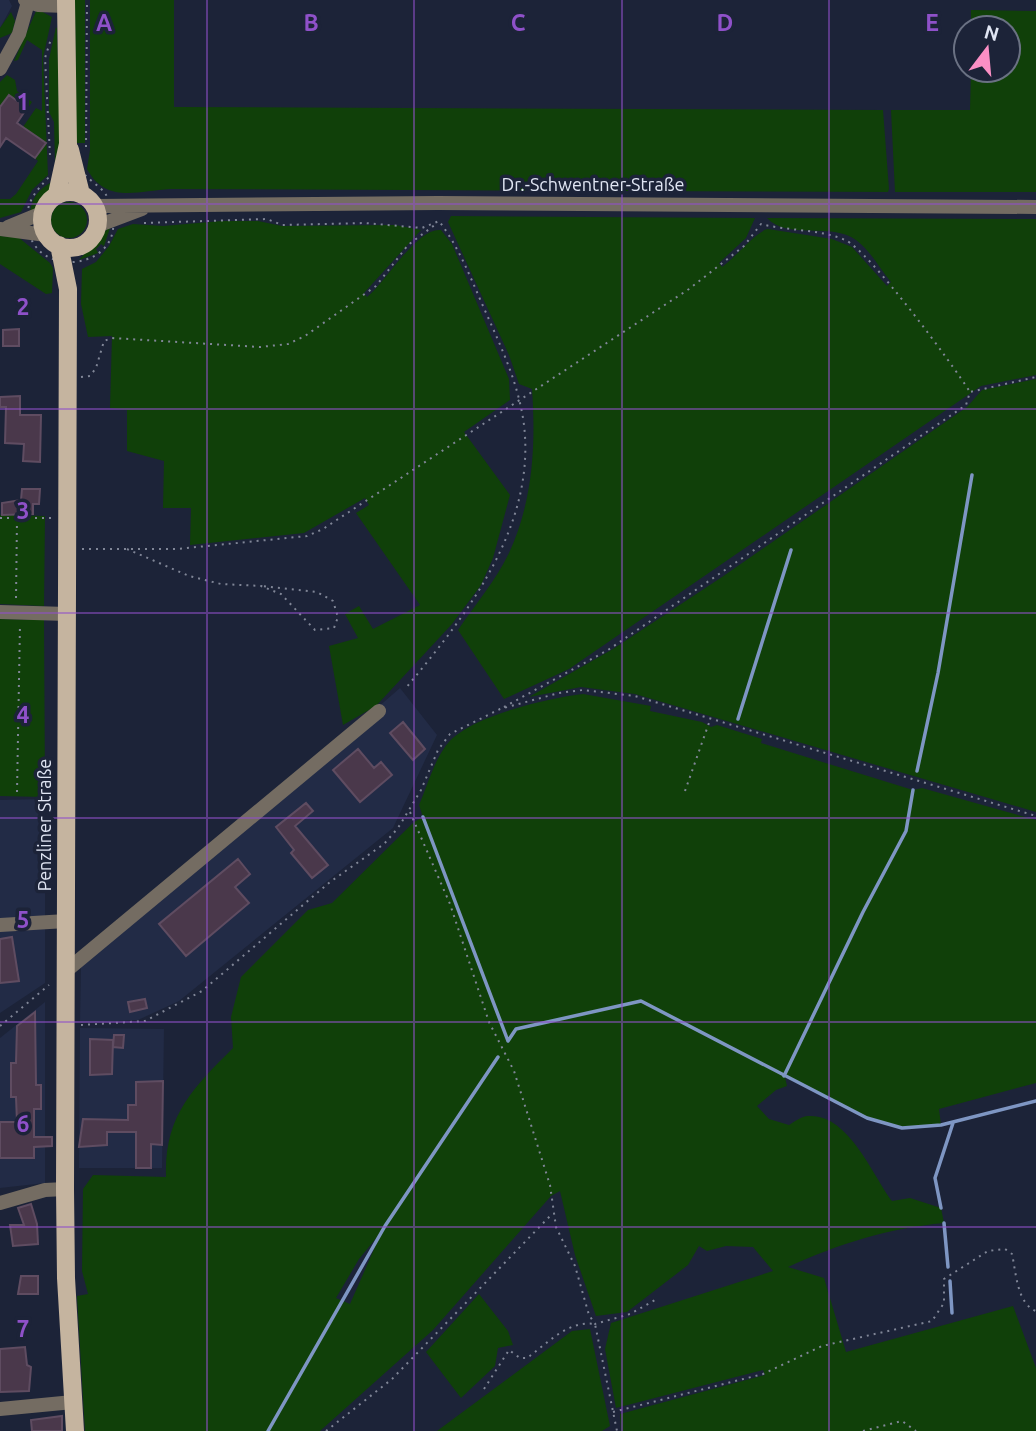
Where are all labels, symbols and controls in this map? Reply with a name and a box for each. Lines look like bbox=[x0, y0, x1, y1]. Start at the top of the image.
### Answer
text: A bbox=[96, 10, 112, 35]
text: B bbox=[303, 10, 319, 35]
text: C bbox=[511, 10, 526, 35]
text: D bbox=[717, 10, 733, 35]
text: E bbox=[925, 10, 939, 35]
north arrow bbox=[952, 14, 1022, 84]
text: N bbox=[982, 20, 1002, 45]
text: 1 bbox=[17, 89, 29, 114]
street label: Dr.-Schwentner-Straße bbox=[502, 174, 684, 194]
text: 2 bbox=[17, 294, 29, 319]
text: 3 bbox=[17, 498, 29, 523]
text: 4 bbox=[17, 702, 30, 727]
street label: Penzliner Straße bbox=[34, 759, 54, 891]
text: 5 bbox=[17, 907, 29, 932]
text: 6 bbox=[17, 1111, 30, 1136]
text: 7 bbox=[17, 1316, 29, 1341]

